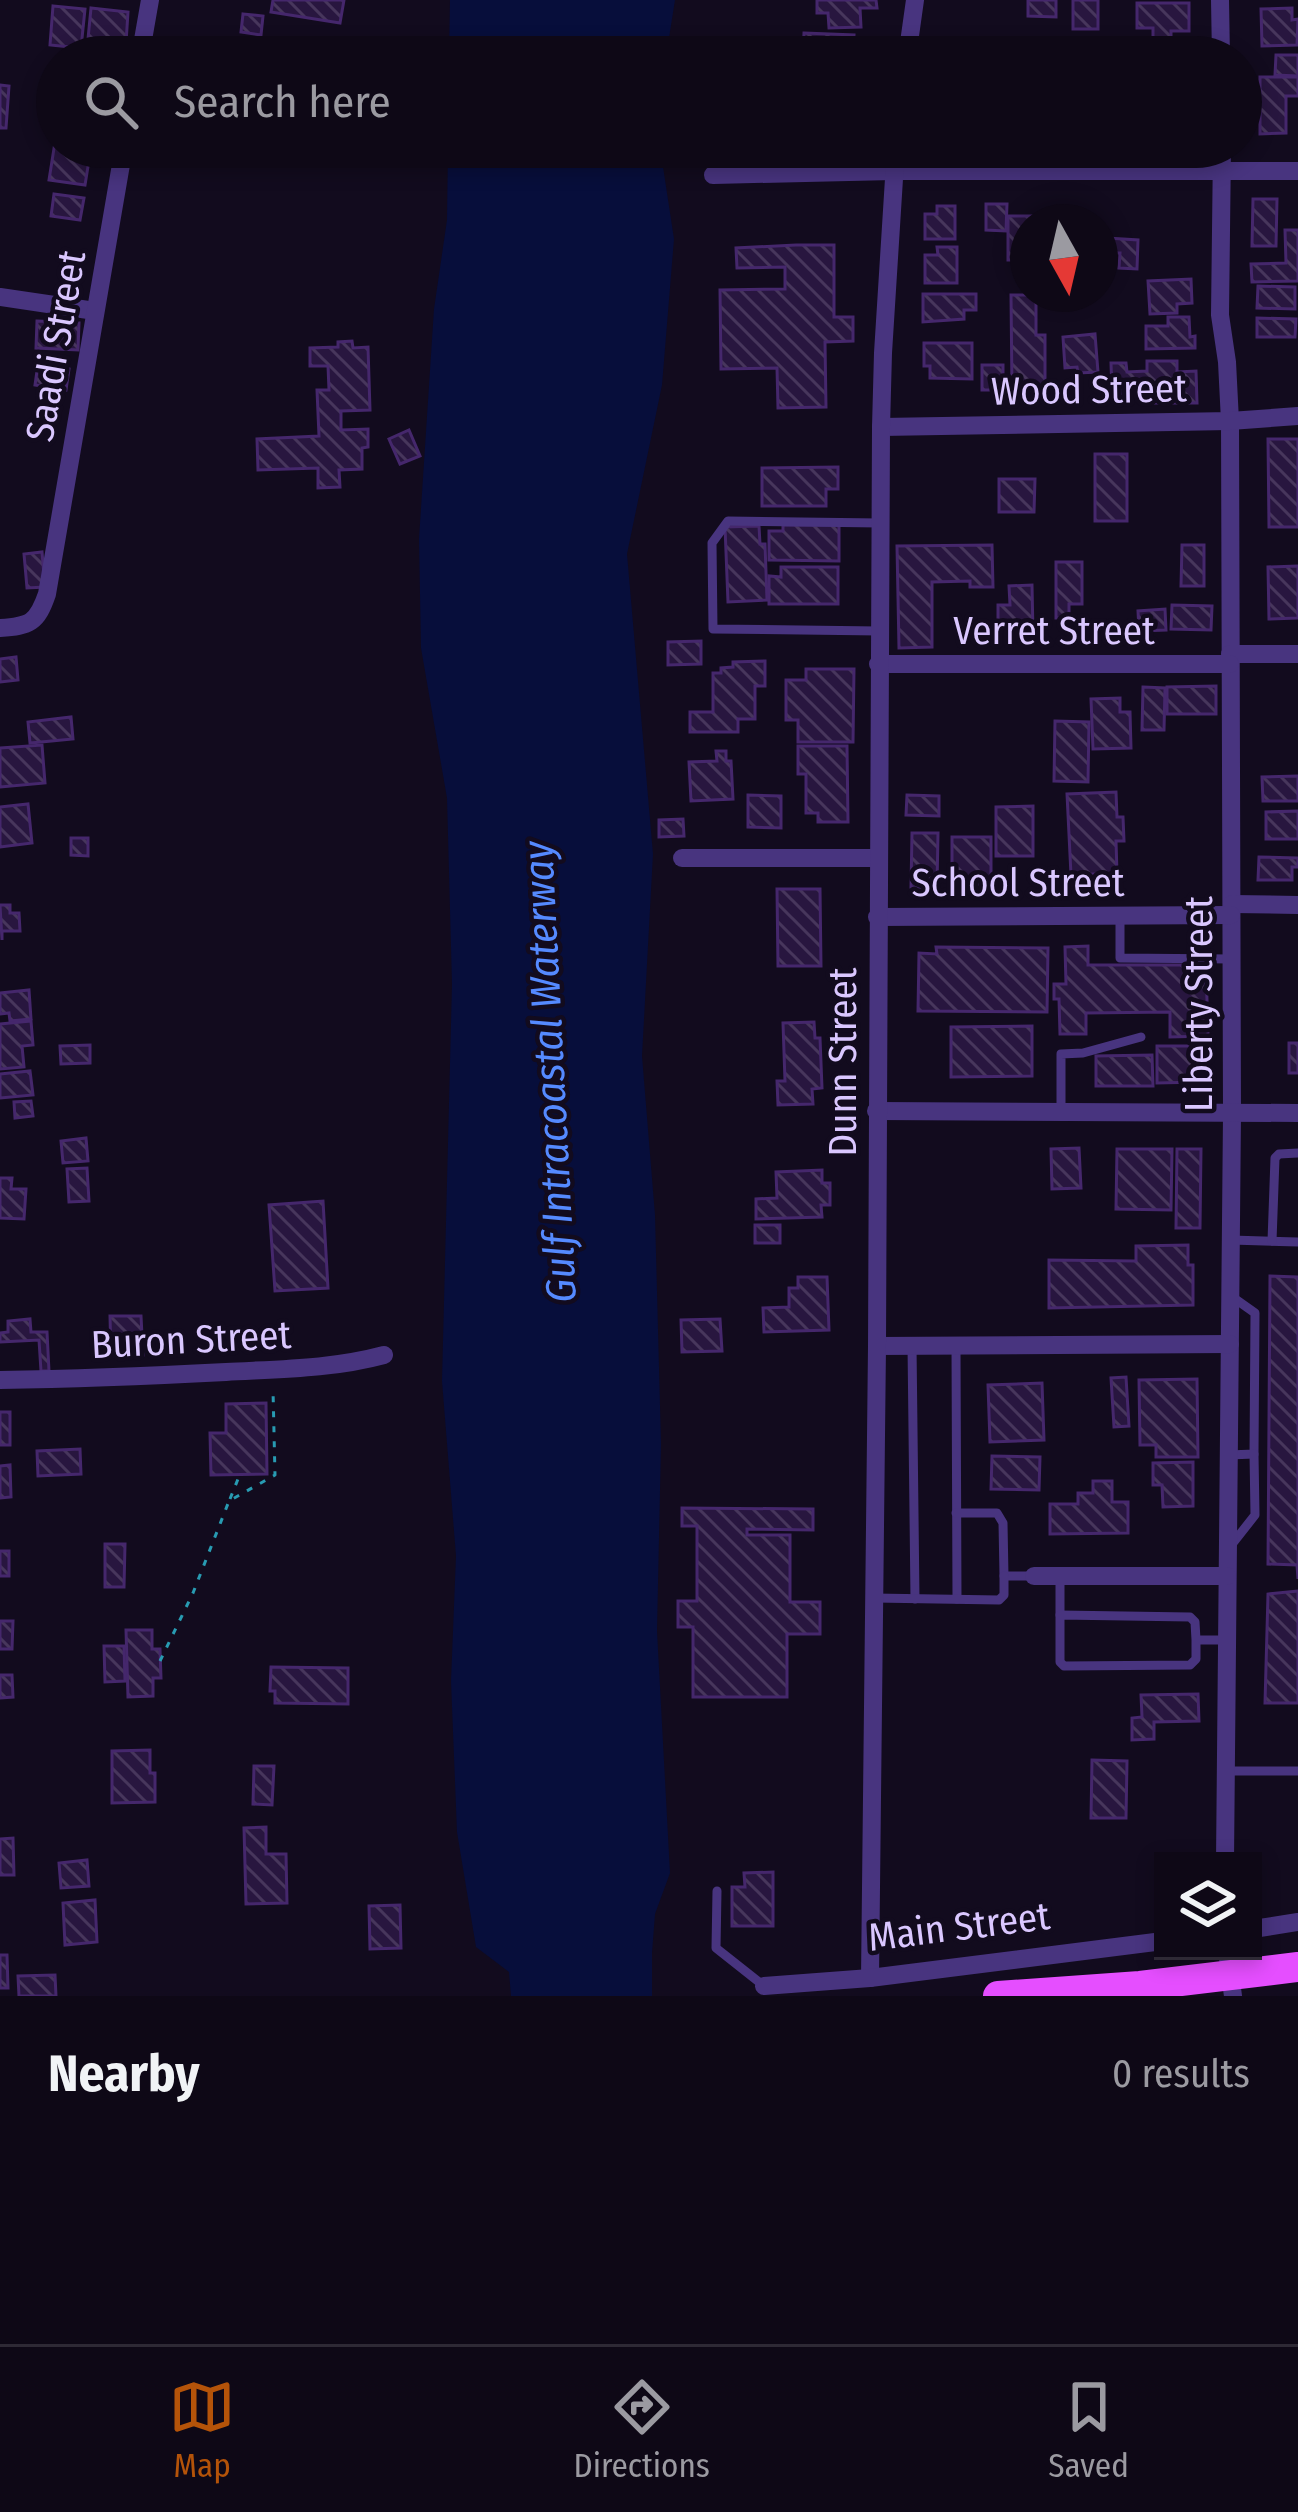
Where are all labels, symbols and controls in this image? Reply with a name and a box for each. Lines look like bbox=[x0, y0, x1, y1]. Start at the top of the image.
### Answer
search box bbox=[36, 36, 1262, 168]
icon: search bbox=[78, 69, 144, 135]
text: Search here bbox=[174, 75, 391, 129]
north arrow bbox=[1010, 204, 1118, 312]
street label: Saadi Street bbox=[17, 247, 95, 445]
street label: Wood Street bbox=[991, 365, 1188, 415]
street label: Verret Street bbox=[953, 608, 1155, 654]
water label: Gulf Intracoastal Waterway bbox=[513, 839, 587, 1304]
street label: School Street bbox=[912, 860, 1125, 906]
street label: Liberty Street bbox=[1176, 896, 1222, 1112]
street label: Dunn Street bbox=[820, 967, 866, 1157]
street label: Buron Street bbox=[90, 1312, 292, 1368]
map controls bbox=[1154, 1852, 1262, 1960]
button: layers bbox=[1154, 1852, 1262, 1960]
street label: Main Street bbox=[866, 1893, 1053, 1961]
text: Nearby bbox=[48, 2043, 200, 2105]
text: 0 results bbox=[1112, 2051, 1250, 2097]
tab: Map bbox=[169, 2374, 235, 2486]
tab: Directions bbox=[573, 2374, 710, 2486]
tab: Saved bbox=[1048, 2374, 1129, 2486]

